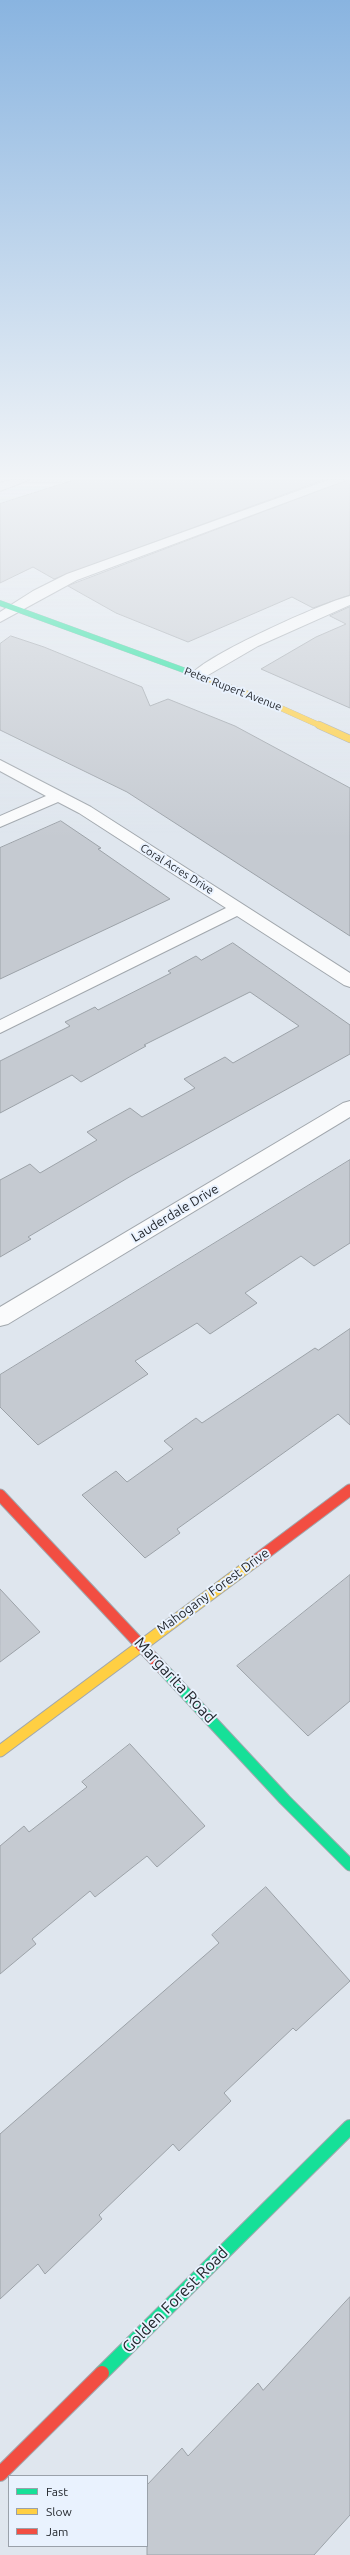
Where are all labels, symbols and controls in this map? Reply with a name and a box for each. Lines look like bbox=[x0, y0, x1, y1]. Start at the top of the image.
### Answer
street label: Peter Rupert Avenue bbox=[182, 664, 284, 714]
street label: Coral Acres Drive bbox=[138, 841, 216, 897]
street label: Lauderdale Drive bbox=[129, 1181, 221, 1245]
street label: Mahogany Forest Drive bbox=[154, 1545, 272, 1637]
street label: Margarita Road bbox=[130, 1633, 220, 1727]
street label: Golden Forest Road bbox=[118, 2243, 232, 2357]
legend bbox=[8, 2475, 148, 2547]
text: Fast bbox=[46, 2485, 68, 2498]
text: Slow bbox=[46, 2505, 72, 2518]
text: Jam bbox=[46, 2525, 68, 2538]

